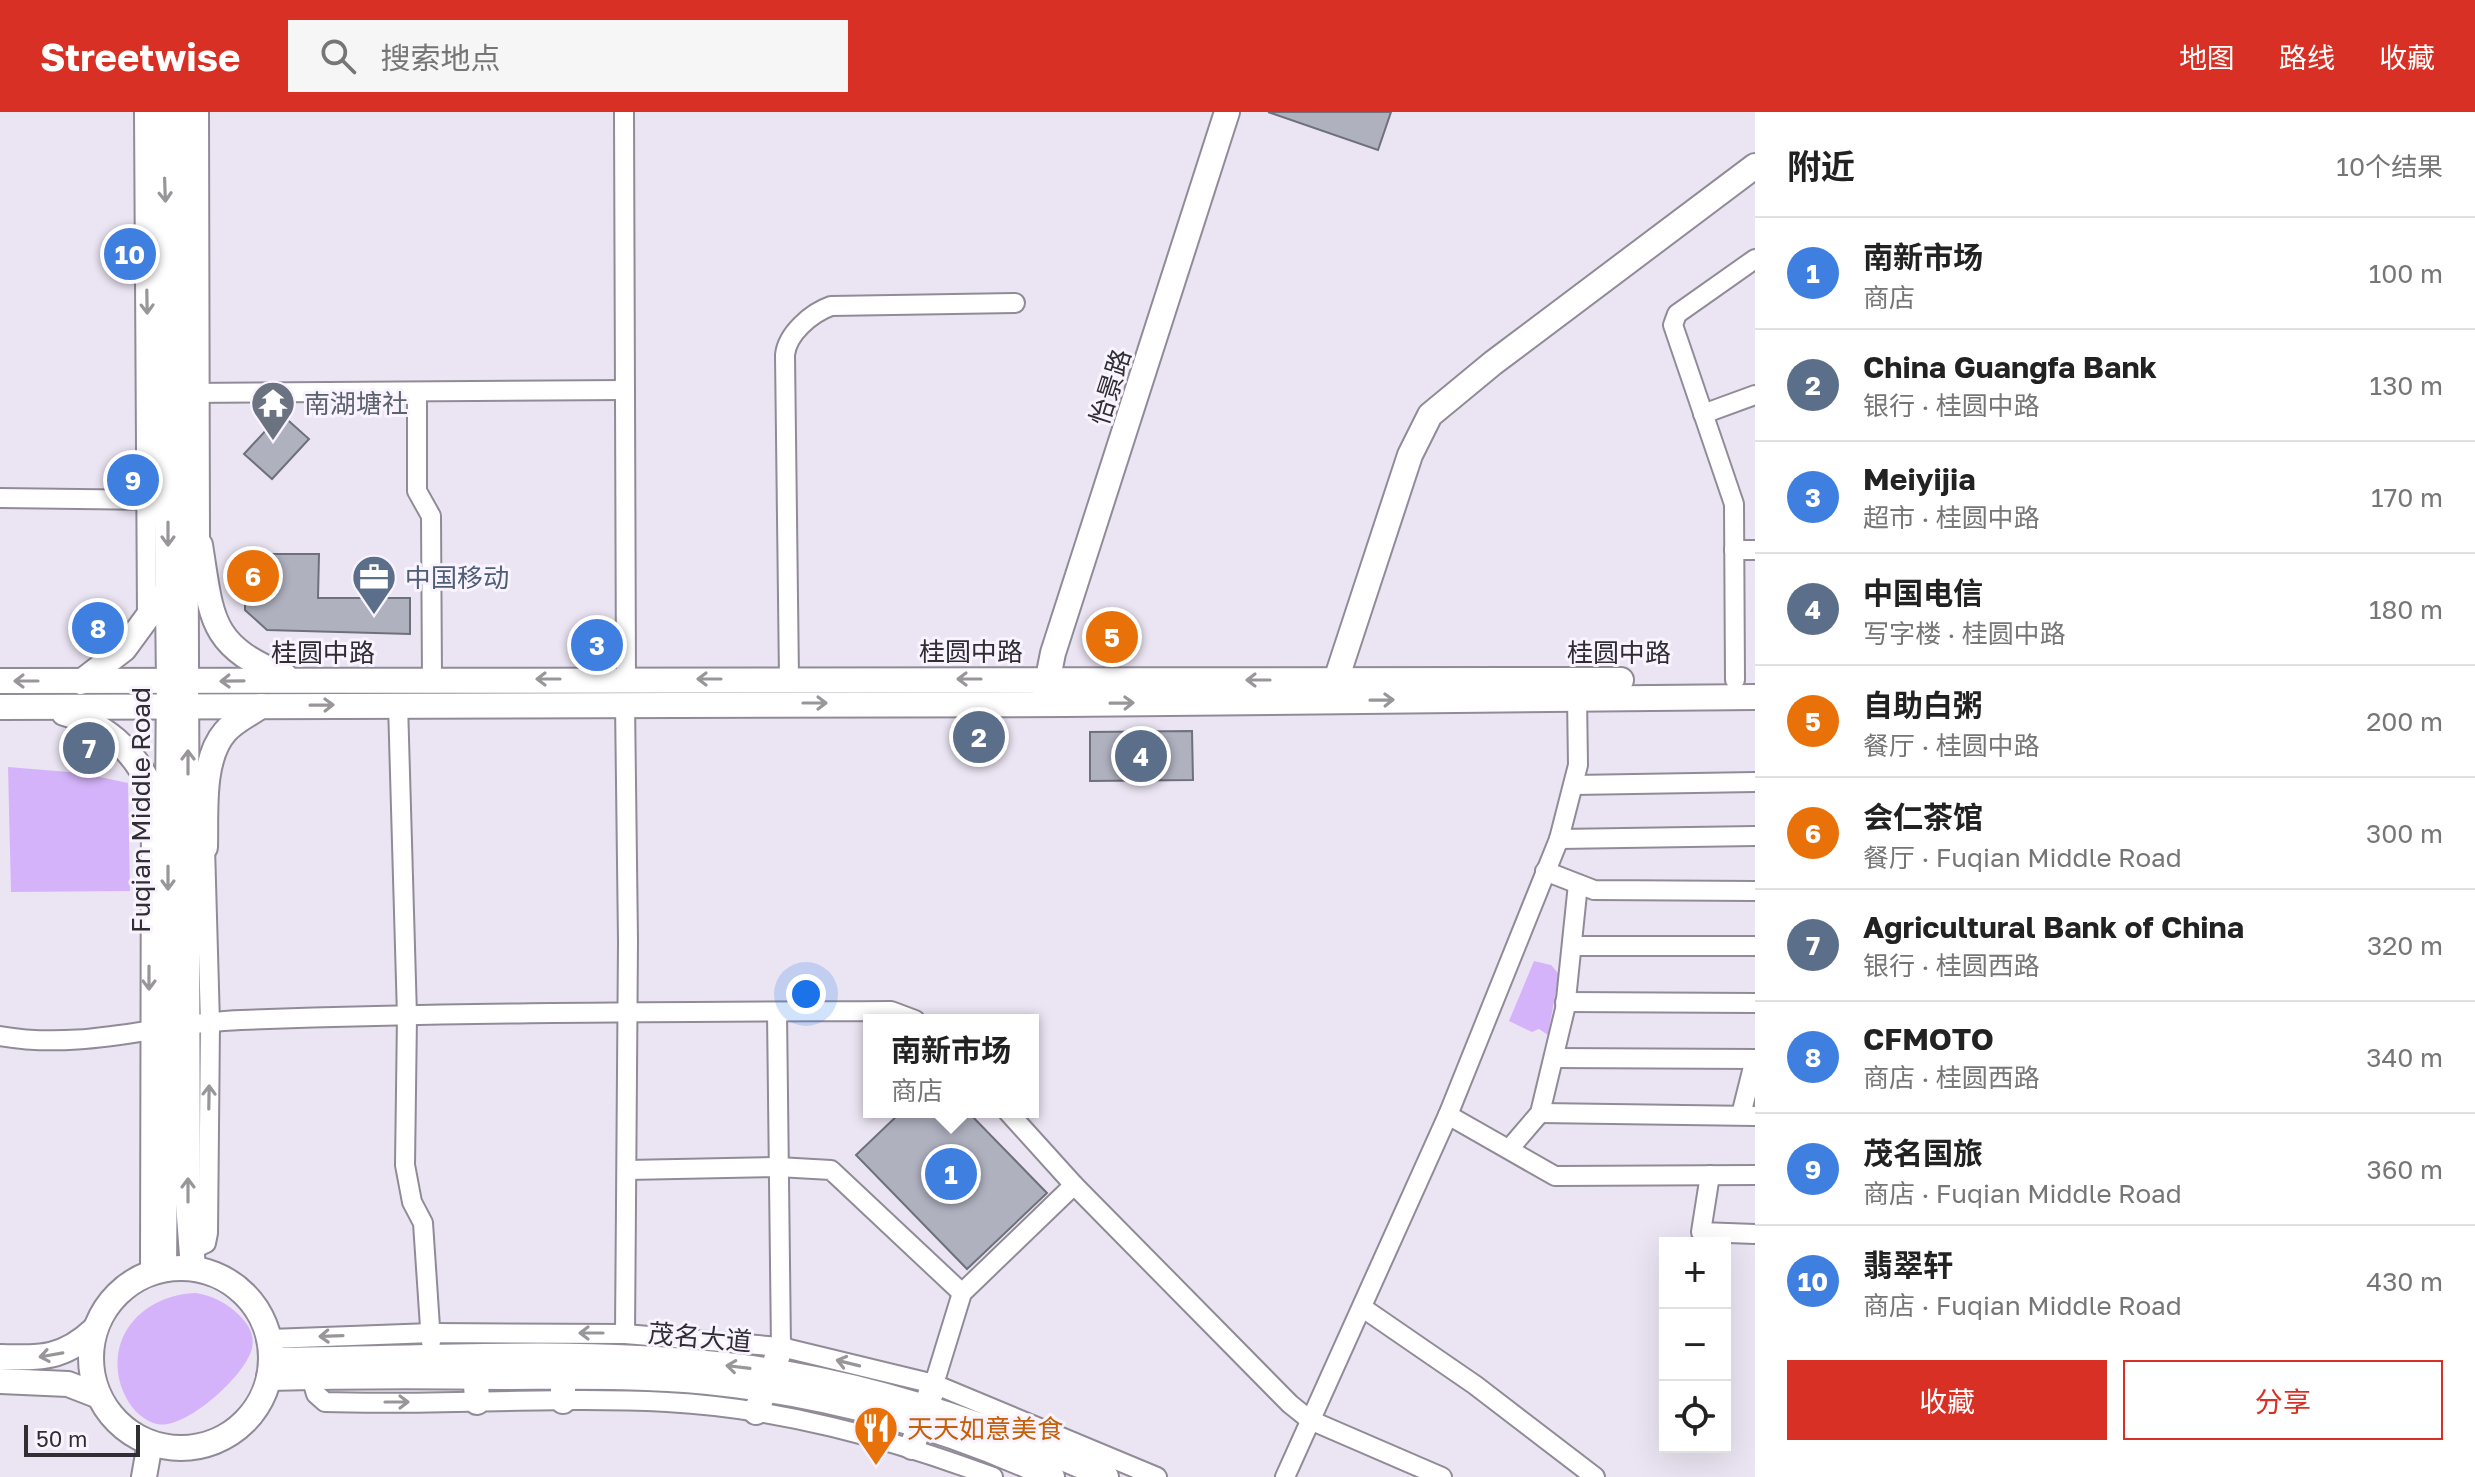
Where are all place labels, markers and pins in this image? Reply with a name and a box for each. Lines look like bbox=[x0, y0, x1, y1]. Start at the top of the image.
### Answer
pin: 10 bbox=[104, 224, 156, 284]
temple icon: 南湖塘社 bbox=[249, 379, 297, 442]
place label: 南湖塘社 bbox=[304, 388, 408, 419]
pin: 9 bbox=[107, 450, 159, 510]
pin: 6 bbox=[227, 546, 279, 606]
office icon: 中国移动 bbox=[350, 553, 398, 616]
place label: 中国移动 bbox=[405, 562, 509, 593]
pin: 8 bbox=[72, 598, 124, 658]
pin: 5 bbox=[1086, 607, 1138, 667]
pin: 3 bbox=[571, 615, 623, 675]
pin: 2 bbox=[953, 707, 1005, 767]
pin: 7 bbox=[63, 718, 115, 778]
pin: 4 bbox=[1115, 726, 1167, 786]
pin: 1 bbox=[925, 1144, 977, 1204]
restaurant icon: 天天如意美食 bbox=[852, 1404, 900, 1467]
place label: 天天如意美食 bbox=[907, 1413, 1063, 1444]

